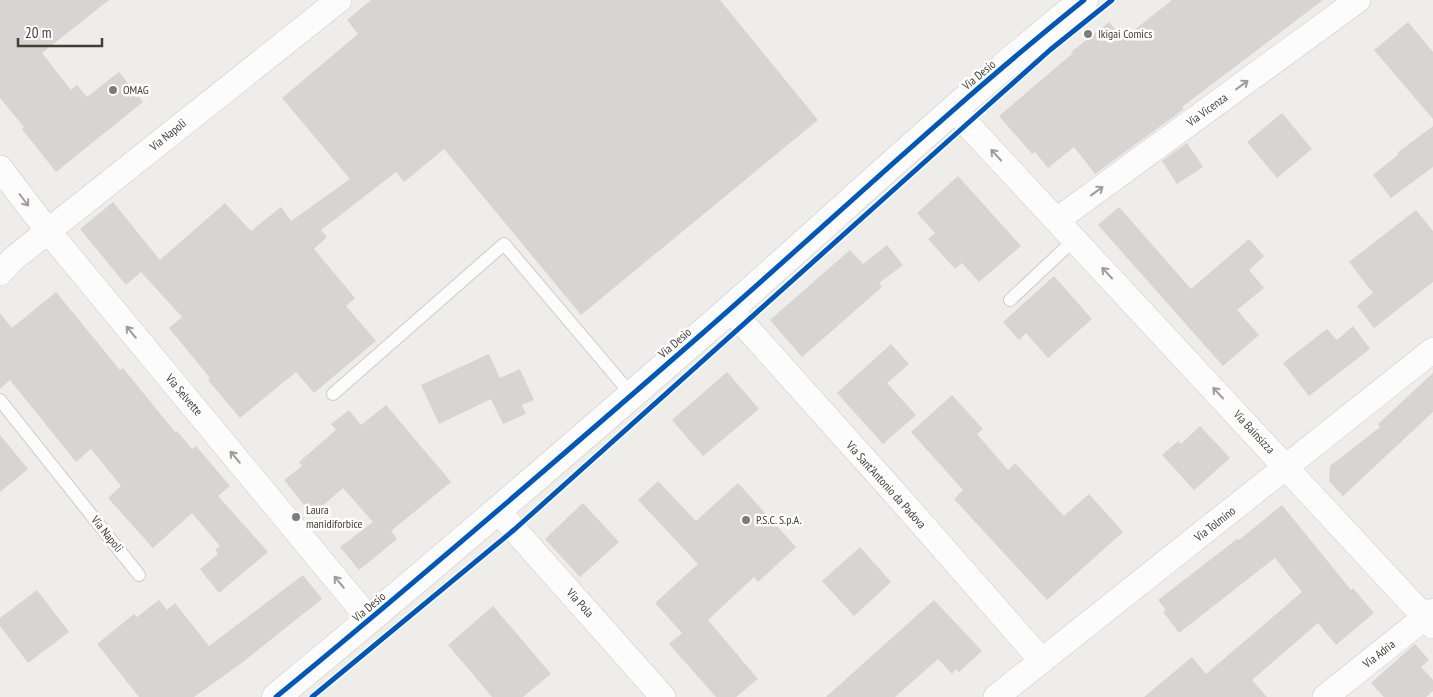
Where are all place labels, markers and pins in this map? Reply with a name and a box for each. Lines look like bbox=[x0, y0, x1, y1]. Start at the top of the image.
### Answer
place label: Ikigai Comics bbox=[1098, 26, 1152, 41]
marker: Ikigai Comics bbox=[1082, 28, 1094, 40]
place label: OMAG bbox=[123, 82, 149, 97]
marker: OMAG bbox=[107, 84, 119, 96]
place label: Laura manidiforbice bbox=[306, 502, 363, 531]
marker: Laura manidiforbice bbox=[290, 511, 302, 523]
place label: P.S.C. S.p.A. bbox=[756, 512, 802, 527]
marker: P.S.C. S.p.A. bbox=[740, 514, 752, 526]

